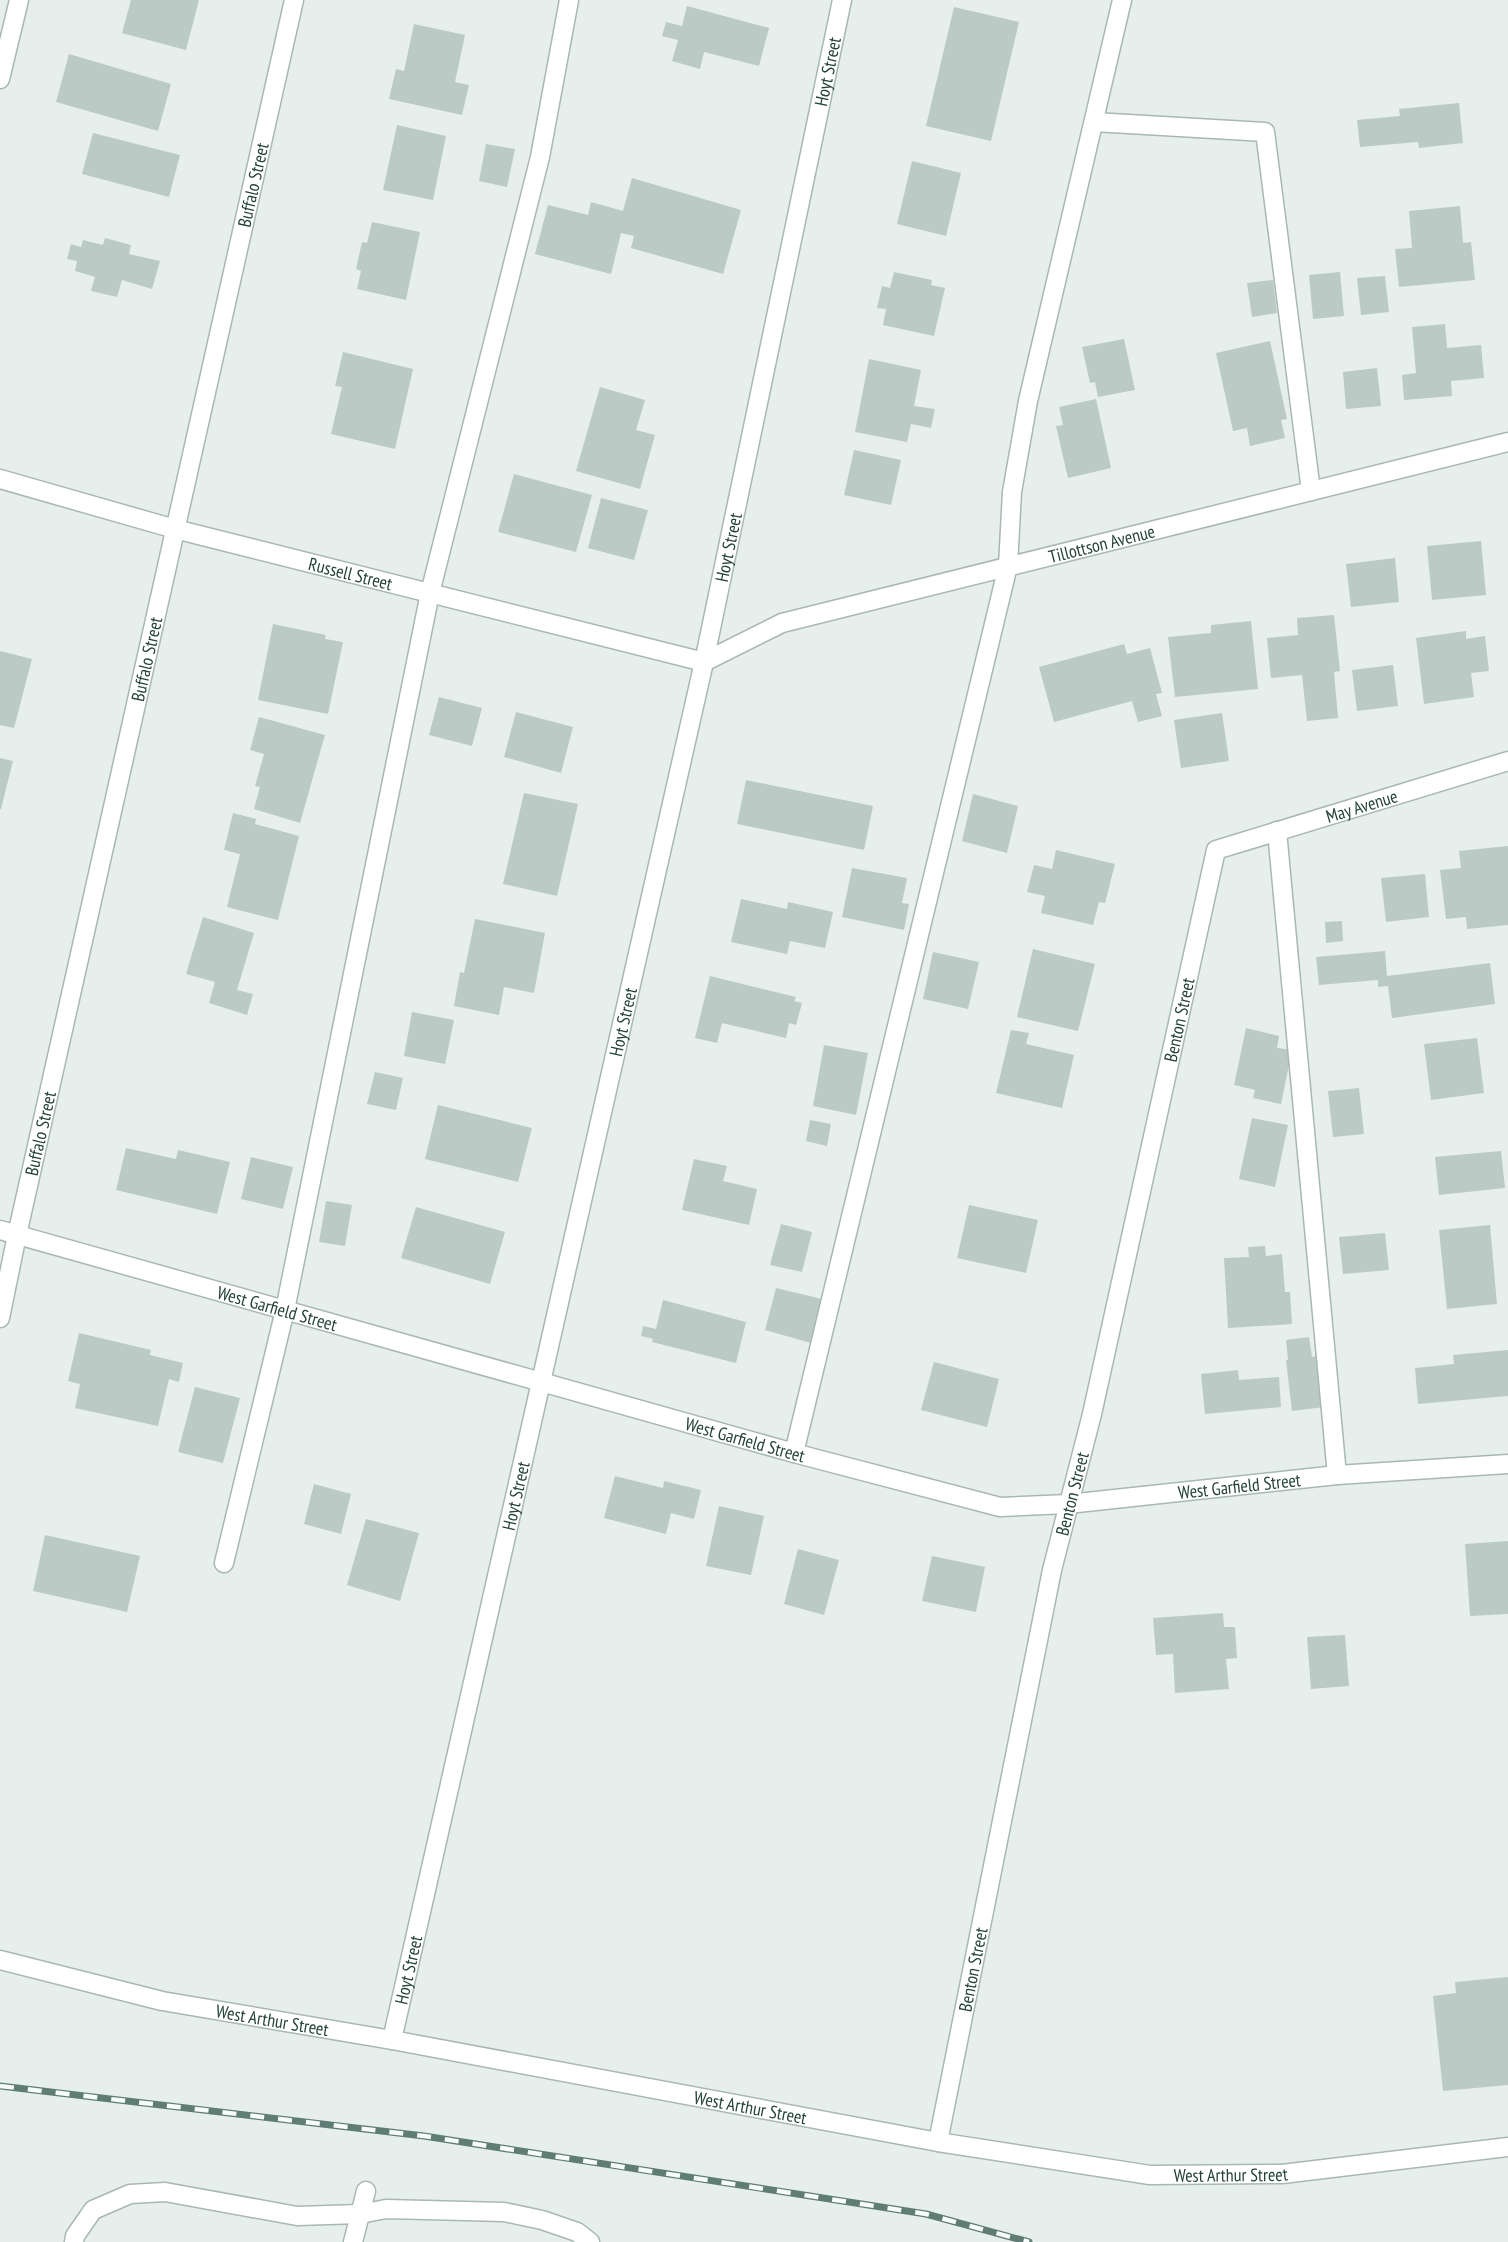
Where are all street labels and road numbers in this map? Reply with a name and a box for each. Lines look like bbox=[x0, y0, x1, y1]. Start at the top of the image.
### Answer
street label: Hoyt Street bbox=[809, 35, 846, 108]
street label: Buffalo Street bbox=[232, 140, 273, 229]
street label: Hoyt Street bbox=[709, 511, 746, 584]
street label: Tillottson Avenue bbox=[1046, 519, 1157, 568]
street label: Russell Street bbox=[306, 552, 395, 595]
street label: Buffalo Street bbox=[126, 615, 167, 703]
street label: May Avenue bbox=[1323, 784, 1400, 827]
street label: Benton Street bbox=[1158, 975, 1199, 1064]
street label: Hoyt Street bbox=[604, 985, 642, 1059]
street label: Buffalo Street bbox=[19, 1089, 60, 1178]
street label: West Garfield Street bbox=[215, 1280, 340, 1336]
street label: West Garfield Street bbox=[683, 1412, 807, 1467]
street label: Benton Street bbox=[1050, 1449, 1093, 1538]
street label: Hoyt Street bbox=[496, 1459, 534, 1533]
street label: West Garfield Street bbox=[1177, 1467, 1302, 1504]
street label: Benton Street bbox=[953, 1925, 992, 2014]
street label: Hoyt Street bbox=[389, 1933, 427, 2007]
street label: West Arthur Street bbox=[214, 1999, 330, 2041]
street label: West Arthur Street bbox=[692, 2085, 809, 2129]
street label: West Arthur Street bbox=[1174, 2162, 1289, 2186]

